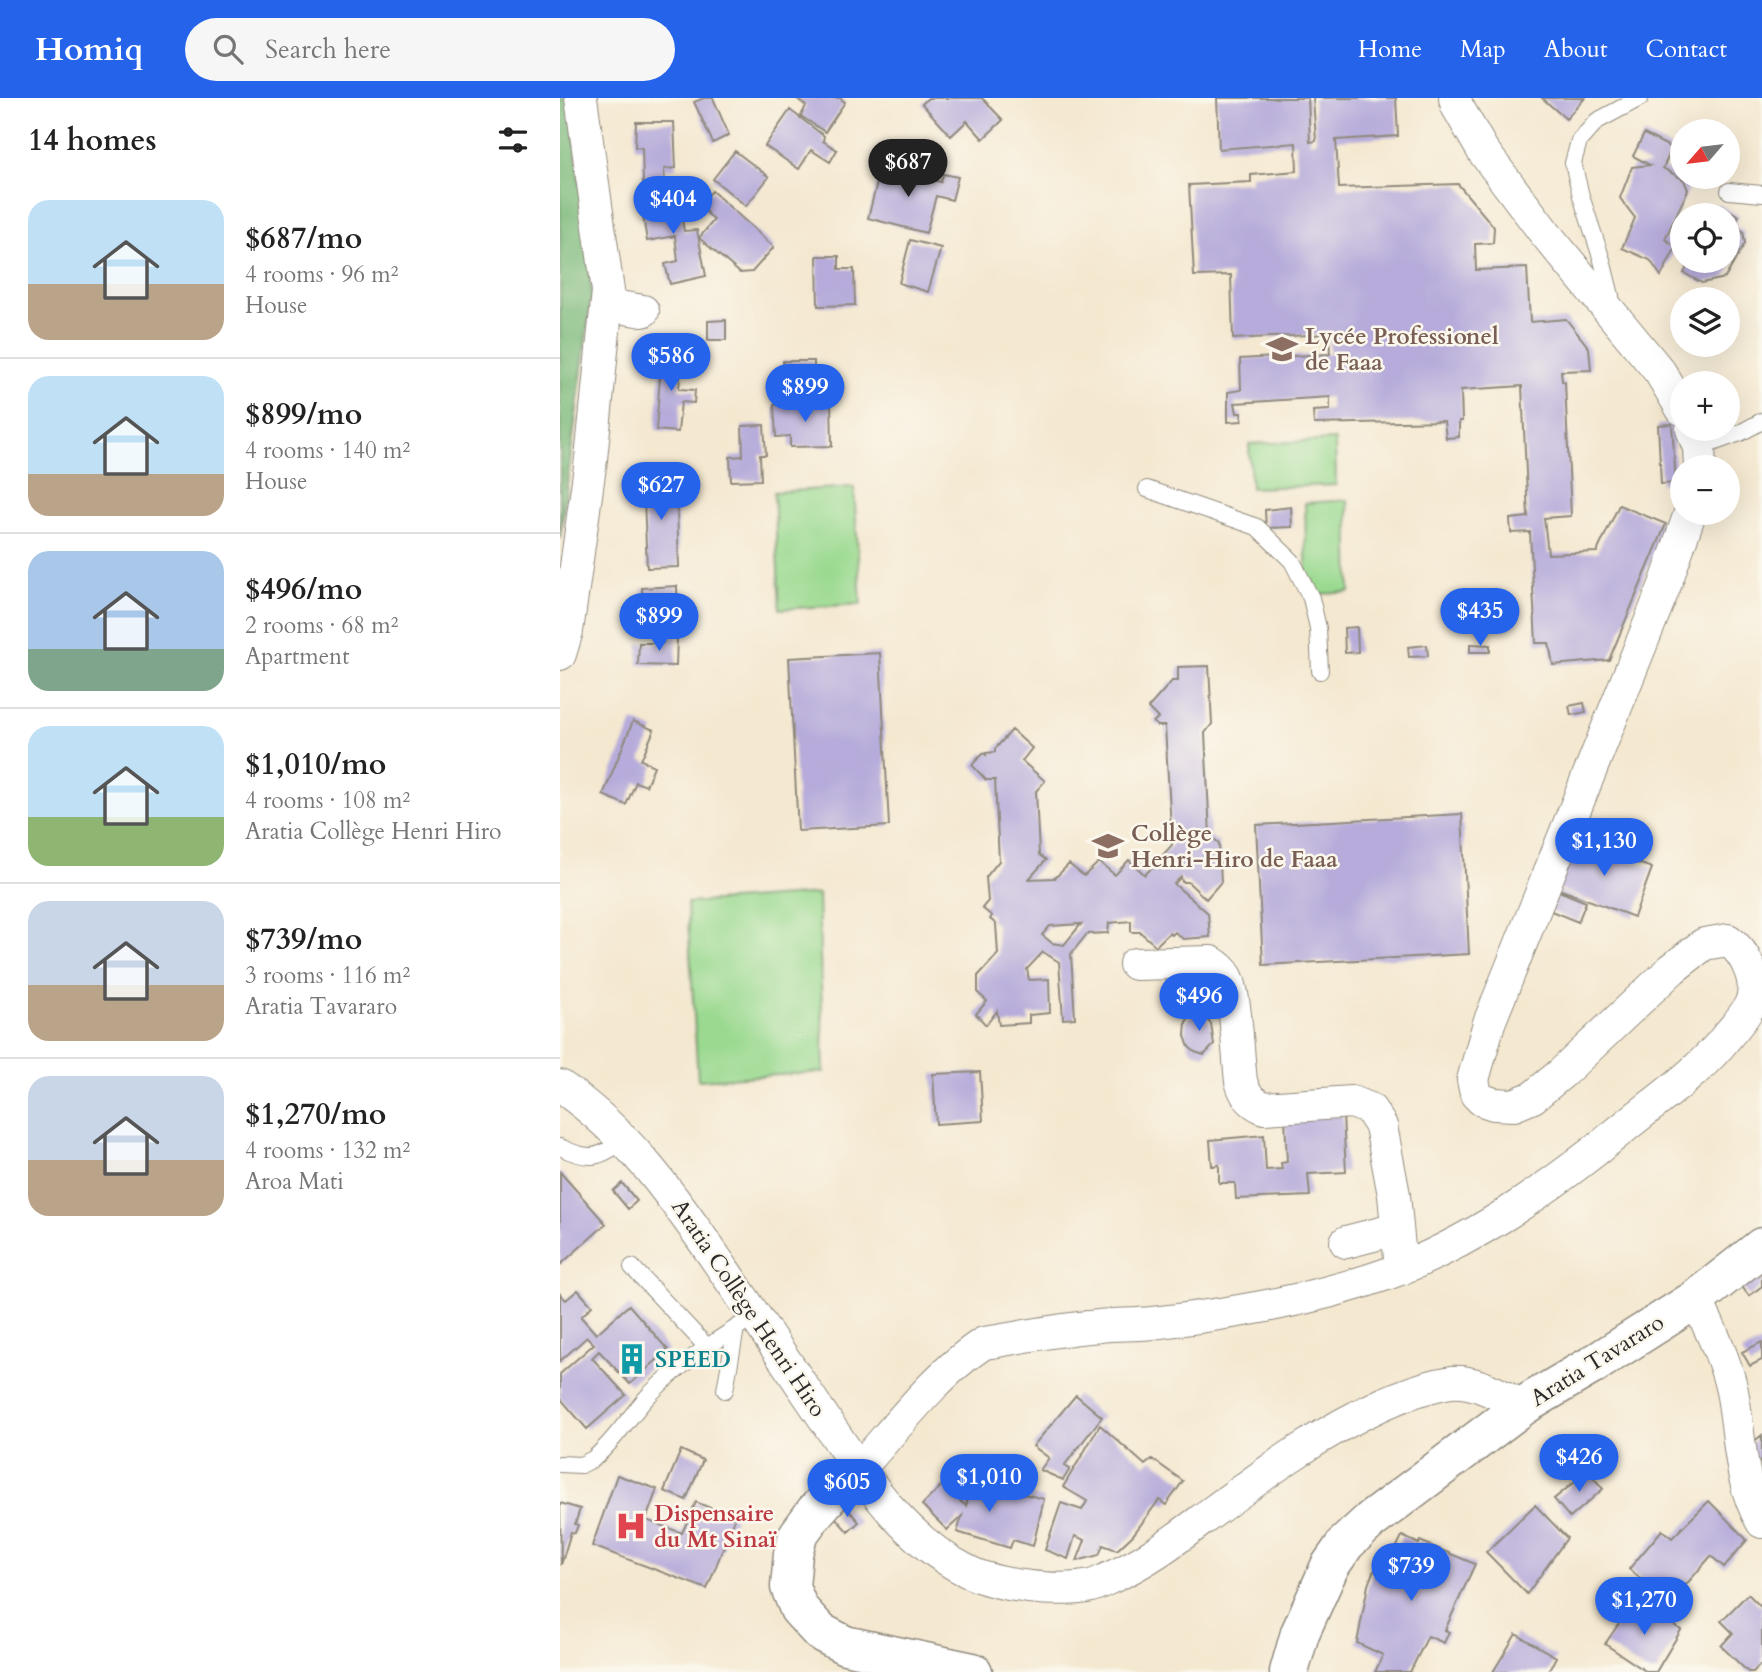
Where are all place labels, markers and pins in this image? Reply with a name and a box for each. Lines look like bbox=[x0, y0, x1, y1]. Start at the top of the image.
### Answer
pin: $687 bbox=[867, 140, 949, 199]
pin: $404 bbox=[632, 176, 714, 236]
place label: Lycée Professionel de Faaa bbox=[1305, 321, 1499, 378]
school or university icon: Lycée Professionel de Faaa bbox=[1265, 332, 1299, 366]
pin: $586 bbox=[630, 334, 712, 393]
pin: $899 bbox=[764, 364, 846, 424]
pin: $627 bbox=[620, 462, 702, 522]
pin: $435 bbox=[1439, 588, 1521, 648]
pin: $899 bbox=[618, 594, 700, 653]
place label: Collège Henri-Hiro de Faaa bbox=[1131, 818, 1338, 875]
pin: $1,130 bbox=[1547, 818, 1661, 878]
school or university icon: Collège Henri-Hiro de Faaa bbox=[1091, 829, 1125, 863]
pin: $496 bbox=[1158, 974, 1240, 1033]
building icon: SPEED bbox=[615, 1342, 649, 1376]
place label: SPEED bbox=[655, 1344, 731, 1375]
pin: $426 bbox=[1538, 1434, 1620, 1494]
pin: $1,010 bbox=[932, 1454, 1046, 1514]
pin: $605 bbox=[806, 1460, 888, 1519]
place label: Dispensaire du Mt Sinaï bbox=[654, 1498, 777, 1555]
hospital icon: Dispensaire du Mt Sinaï bbox=[614, 1509, 648, 1543]
pin: $739 bbox=[1370, 1544, 1452, 1603]
pin: $1,270 bbox=[1587, 1578, 1701, 1637]

